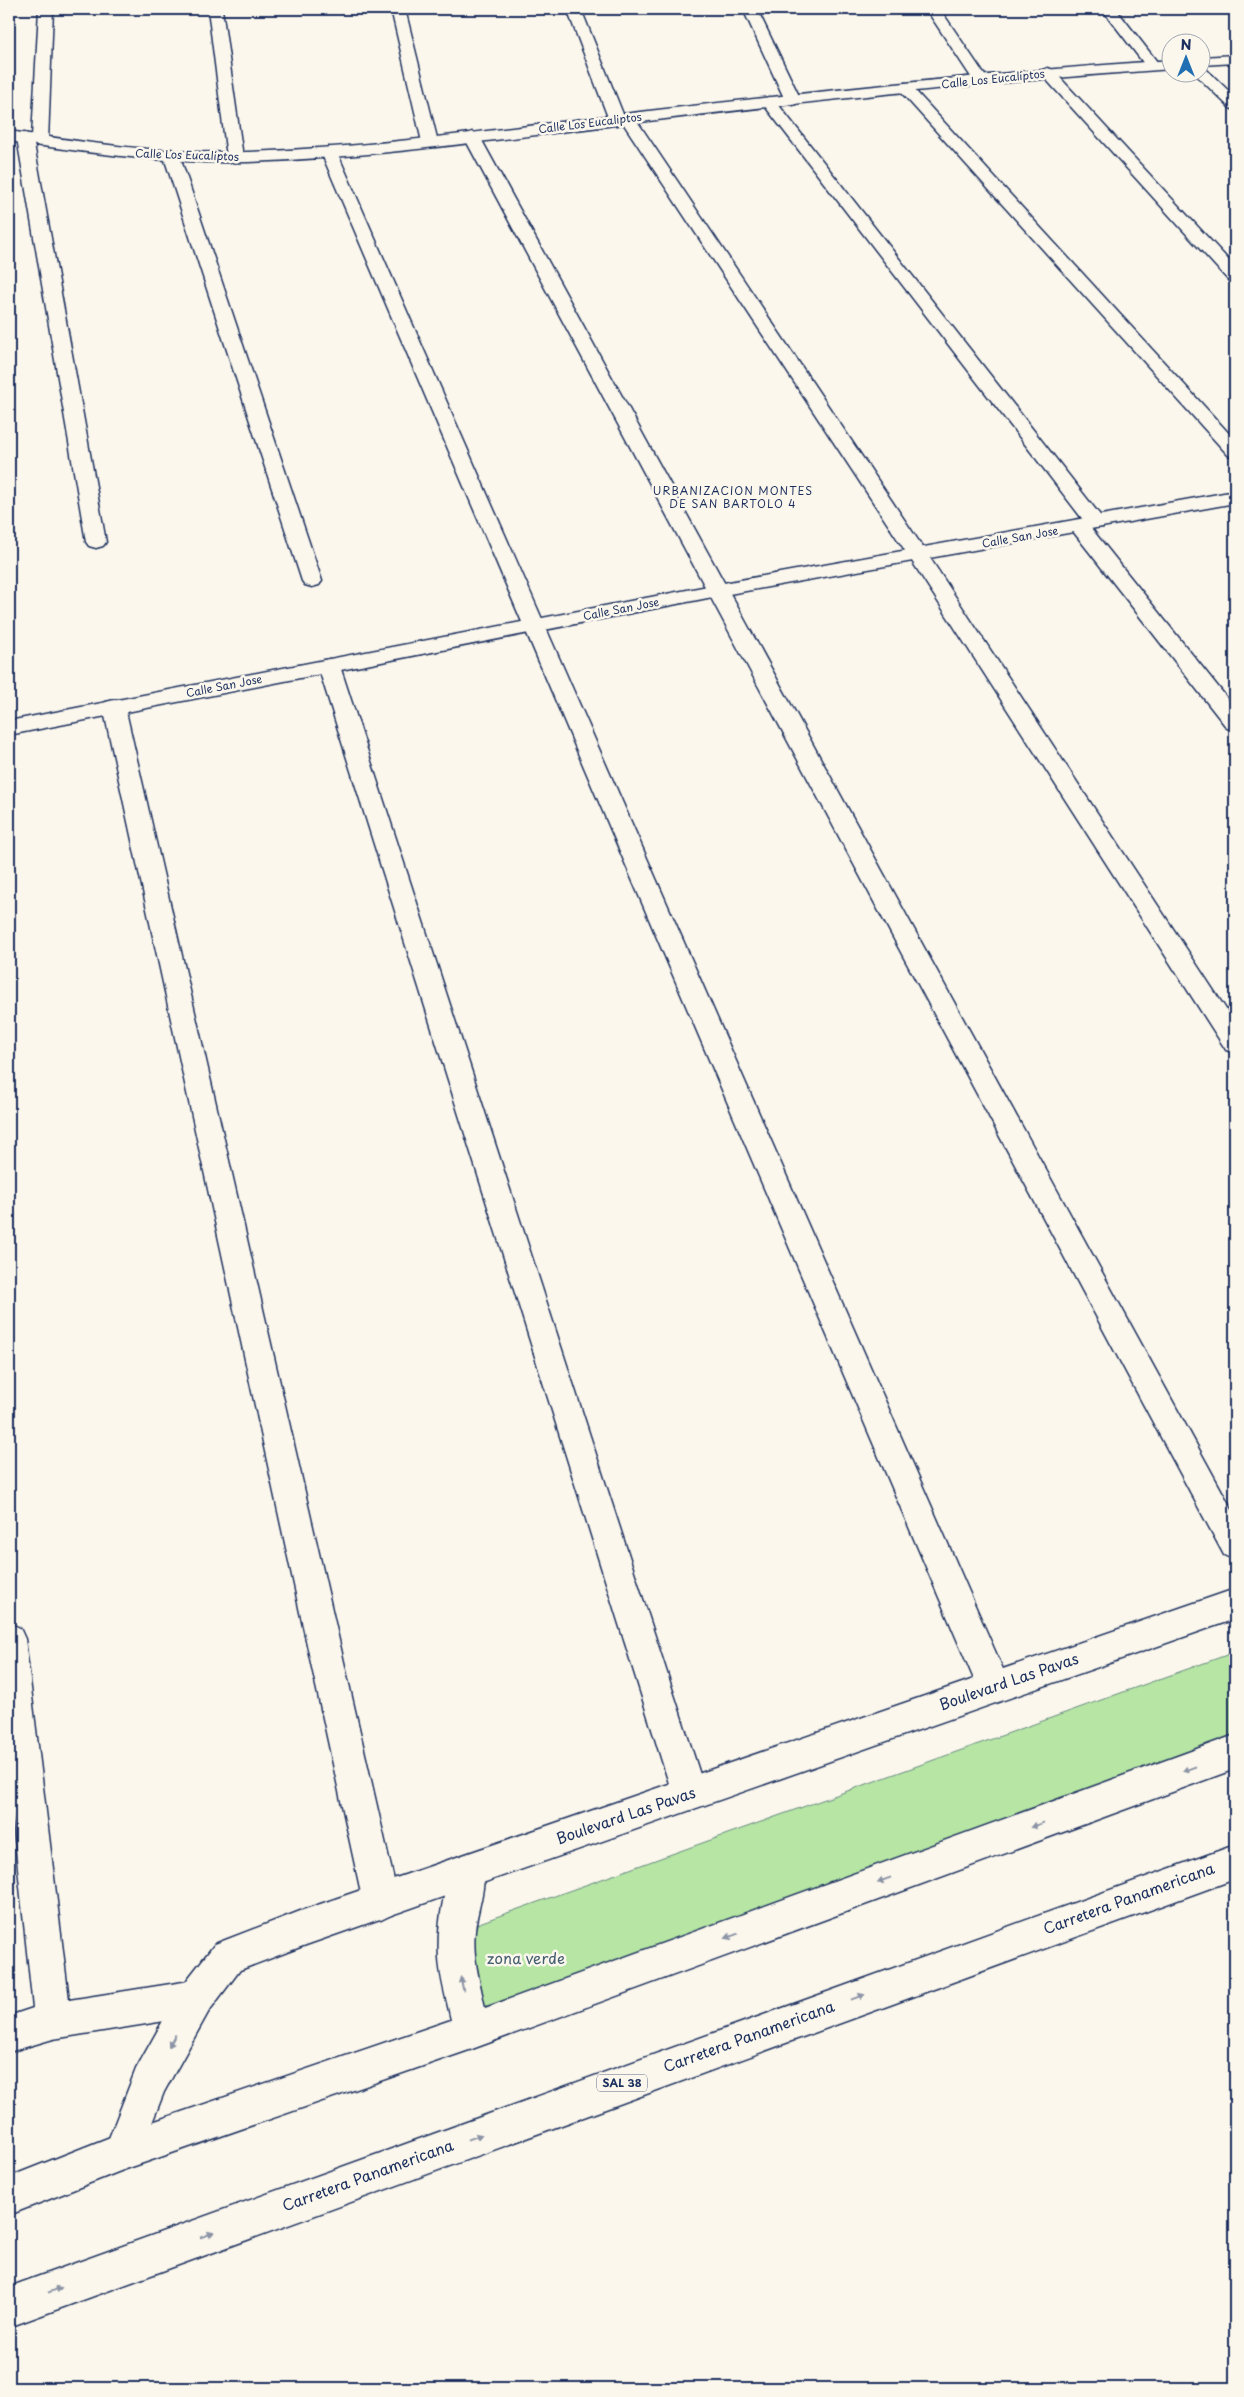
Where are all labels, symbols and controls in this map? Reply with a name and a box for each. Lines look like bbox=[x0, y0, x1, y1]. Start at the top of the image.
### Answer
north arrow bbox=[1162, 32, 1212, 82]
text: N bbox=[1180, 34, 1192, 55]
street label: Calle Los Eucaliptos bbox=[940, 65, 1045, 92]
street label: Calle Los Eucaliptos bbox=[537, 108, 642, 137]
street label: Calle Los Eucaliptos bbox=[135, 144, 239, 165]
district label: URBANIZACION MONTES DE SAN BARTOLO 4 bbox=[653, 482, 813, 512]
street label: Calle San Jose bbox=[980, 521, 1060, 552]
street label: Calle San Jose bbox=[581, 593, 661, 624]
street label: Calle San Jose bbox=[184, 670, 264, 701]
street label: Boulevard Las Pavas bbox=[936, 1646, 1081, 1715]
one-way arrow bbox=[1182, 1766, 1197, 1773]
street label: Boulevard Las Pavas bbox=[553, 1780, 698, 1849]
one-way arrow bbox=[1030, 1821, 1044, 1829]
street label: Carretera Panamericana bbox=[1040, 1856, 1218, 1939]
one-way arrow bbox=[876, 1876, 891, 1884]
one-way arrow bbox=[724, 1933, 739, 1940]
park label: zona verde bbox=[487, 1946, 565, 1969]
one-way arrow bbox=[458, 1976, 466, 1991]
one-way arrow bbox=[851, 1993, 866, 2001]
street label: Carretera Panamericana bbox=[660, 1994, 838, 2077]
one-way arrow bbox=[168, 2033, 176, 2048]
road number: SAL 38 bbox=[597, 2074, 647, 2092]
street label: Carretera Panamericana bbox=[279, 2133, 457, 2216]
one-way arrow bbox=[468, 2133, 483, 2141]
one-way arrow bbox=[200, 2231, 215, 2239]
one-way arrow bbox=[47, 2286, 62, 2293]

